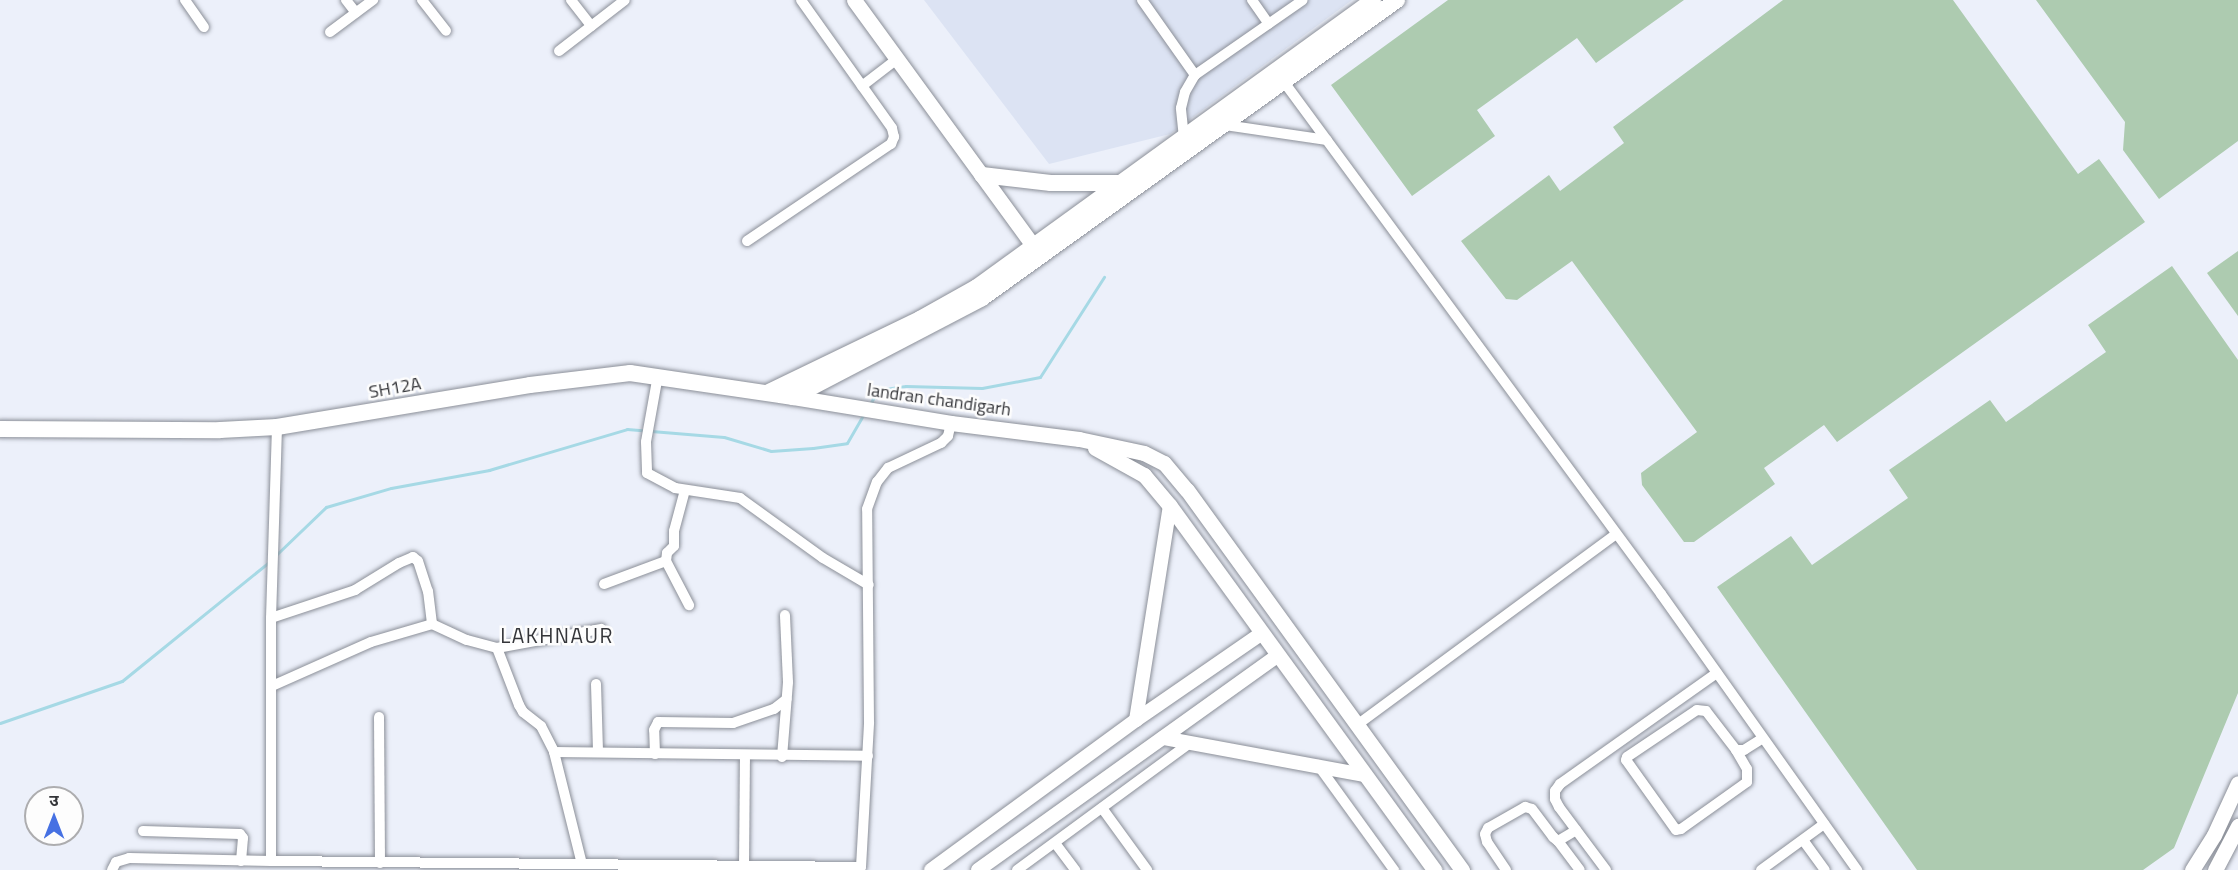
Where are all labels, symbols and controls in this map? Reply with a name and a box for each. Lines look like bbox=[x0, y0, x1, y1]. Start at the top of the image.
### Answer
street label: SH12A bbox=[367, 373, 423, 403]
street label: landran chandigarh bbox=[866, 379, 1012, 421]
district label: LAKHNAUR bbox=[500, 622, 614, 648]
north arrow bbox=[24, 786, 84, 846]
text: उ bbox=[49, 788, 59, 812]

